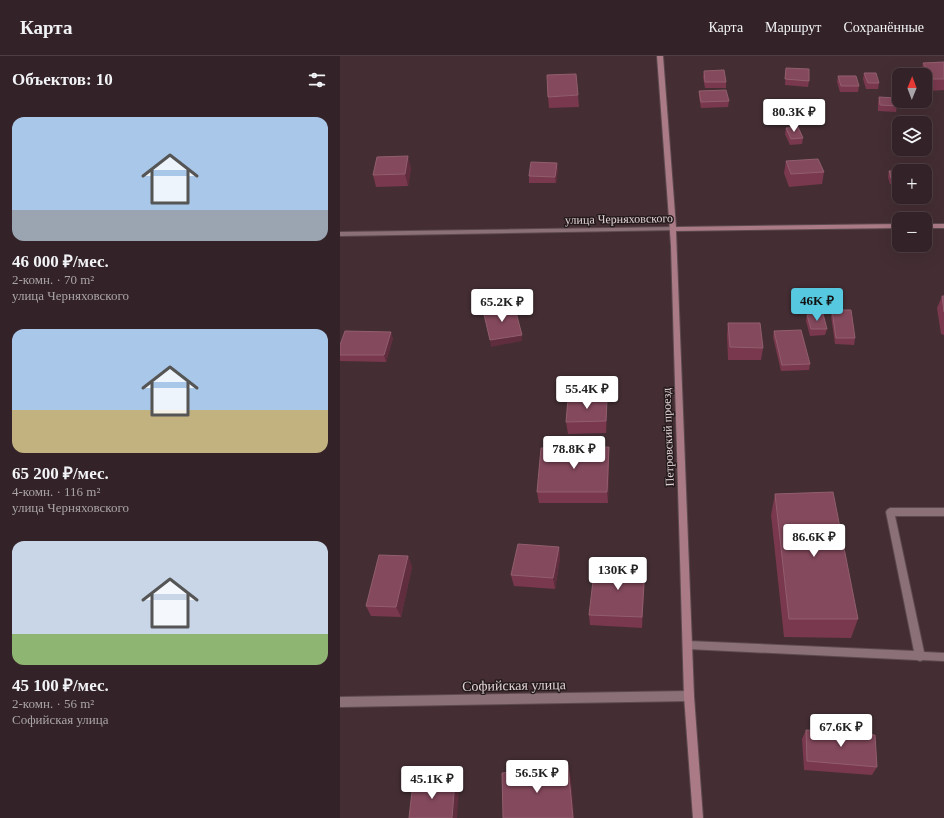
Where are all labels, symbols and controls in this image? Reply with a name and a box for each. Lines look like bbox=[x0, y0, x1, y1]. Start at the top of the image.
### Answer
text: Карта bbox=[20, 17, 72, 38]
text: Карта bbox=[708, 20, 743, 35]
text: Маршрут bbox=[765, 20, 821, 35]
text: Сохранённые bbox=[843, 20, 924, 35]
north arrow bbox=[892, 68, 932, 108]
map controls bbox=[892, 68, 932, 252]
icon: filters bbox=[306, 69, 328, 91]
text: Объектов: 10 bbox=[12, 70, 113, 89]
pin: 80.3K ₽ bbox=[757, 99, 831, 133]
text: 80.3K ₽ bbox=[772, 104, 816, 119]
button: layers bbox=[892, 116, 932, 156]
icon: home bbox=[134, 143, 206, 215]
button: + bbox=[892, 164, 932, 204]
street label: улица Черняховского bbox=[565, 211, 673, 227]
button: − bbox=[892, 212, 932, 252]
text: 46 000 ₽/мес. bbox=[12, 252, 109, 271]
text: 2-комн. · 70 m² bbox=[12, 272, 94, 287]
text: улица Черняховского bbox=[12, 288, 129, 303]
pin: 46K ₽ bbox=[789, 288, 845, 322]
pin: 65.2K ₽ bbox=[465, 289, 539, 323]
text: 46K ₽ bbox=[800, 293, 834, 308]
text: 65.2K ₽ bbox=[480, 294, 524, 309]
icon: home bbox=[134, 355, 206, 427]
pin: 55.4K ₽ bbox=[550, 376, 624, 410]
text: 55.4K ₽ bbox=[565, 381, 609, 396]
street label: Петровский проезд bbox=[659, 387, 677, 487]
pin: 78.8K ₽ bbox=[537, 436, 611, 470]
text: 78.8K ₽ bbox=[552, 441, 596, 456]
text: 65 200 ₽/мес. bbox=[12, 464, 109, 483]
text: 4-комн. · 116 m² bbox=[12, 484, 100, 499]
text: улица Черняховского bbox=[12, 500, 129, 515]
pin: 86.6K ₽ bbox=[777, 524, 851, 558]
text: 86.6K ₽ bbox=[792, 529, 836, 544]
pin: 130K ₽ bbox=[585, 557, 651, 591]
text: 130K ₽ bbox=[598, 562, 638, 577]
icon: home bbox=[134, 567, 206, 639]
text: 45 100 ₽/мес. bbox=[12, 676, 109, 695]
street label: Софийская улица bbox=[462, 677, 567, 694]
text: 2-комн. · 56 m² bbox=[12, 696, 94, 711]
text: Софийская улица bbox=[12, 712, 109, 727]
pin: 67.6K ₽ bbox=[804, 714, 878, 748]
text: 67.6K ₽ bbox=[819, 719, 863, 734]
pin: 56.5K ₽ bbox=[500, 760, 574, 794]
text: 56.5K ₽ bbox=[515, 765, 559, 780]
pin: 45.1K ₽ bbox=[395, 766, 469, 800]
text: 45.1K ₽ bbox=[410, 771, 454, 786]

